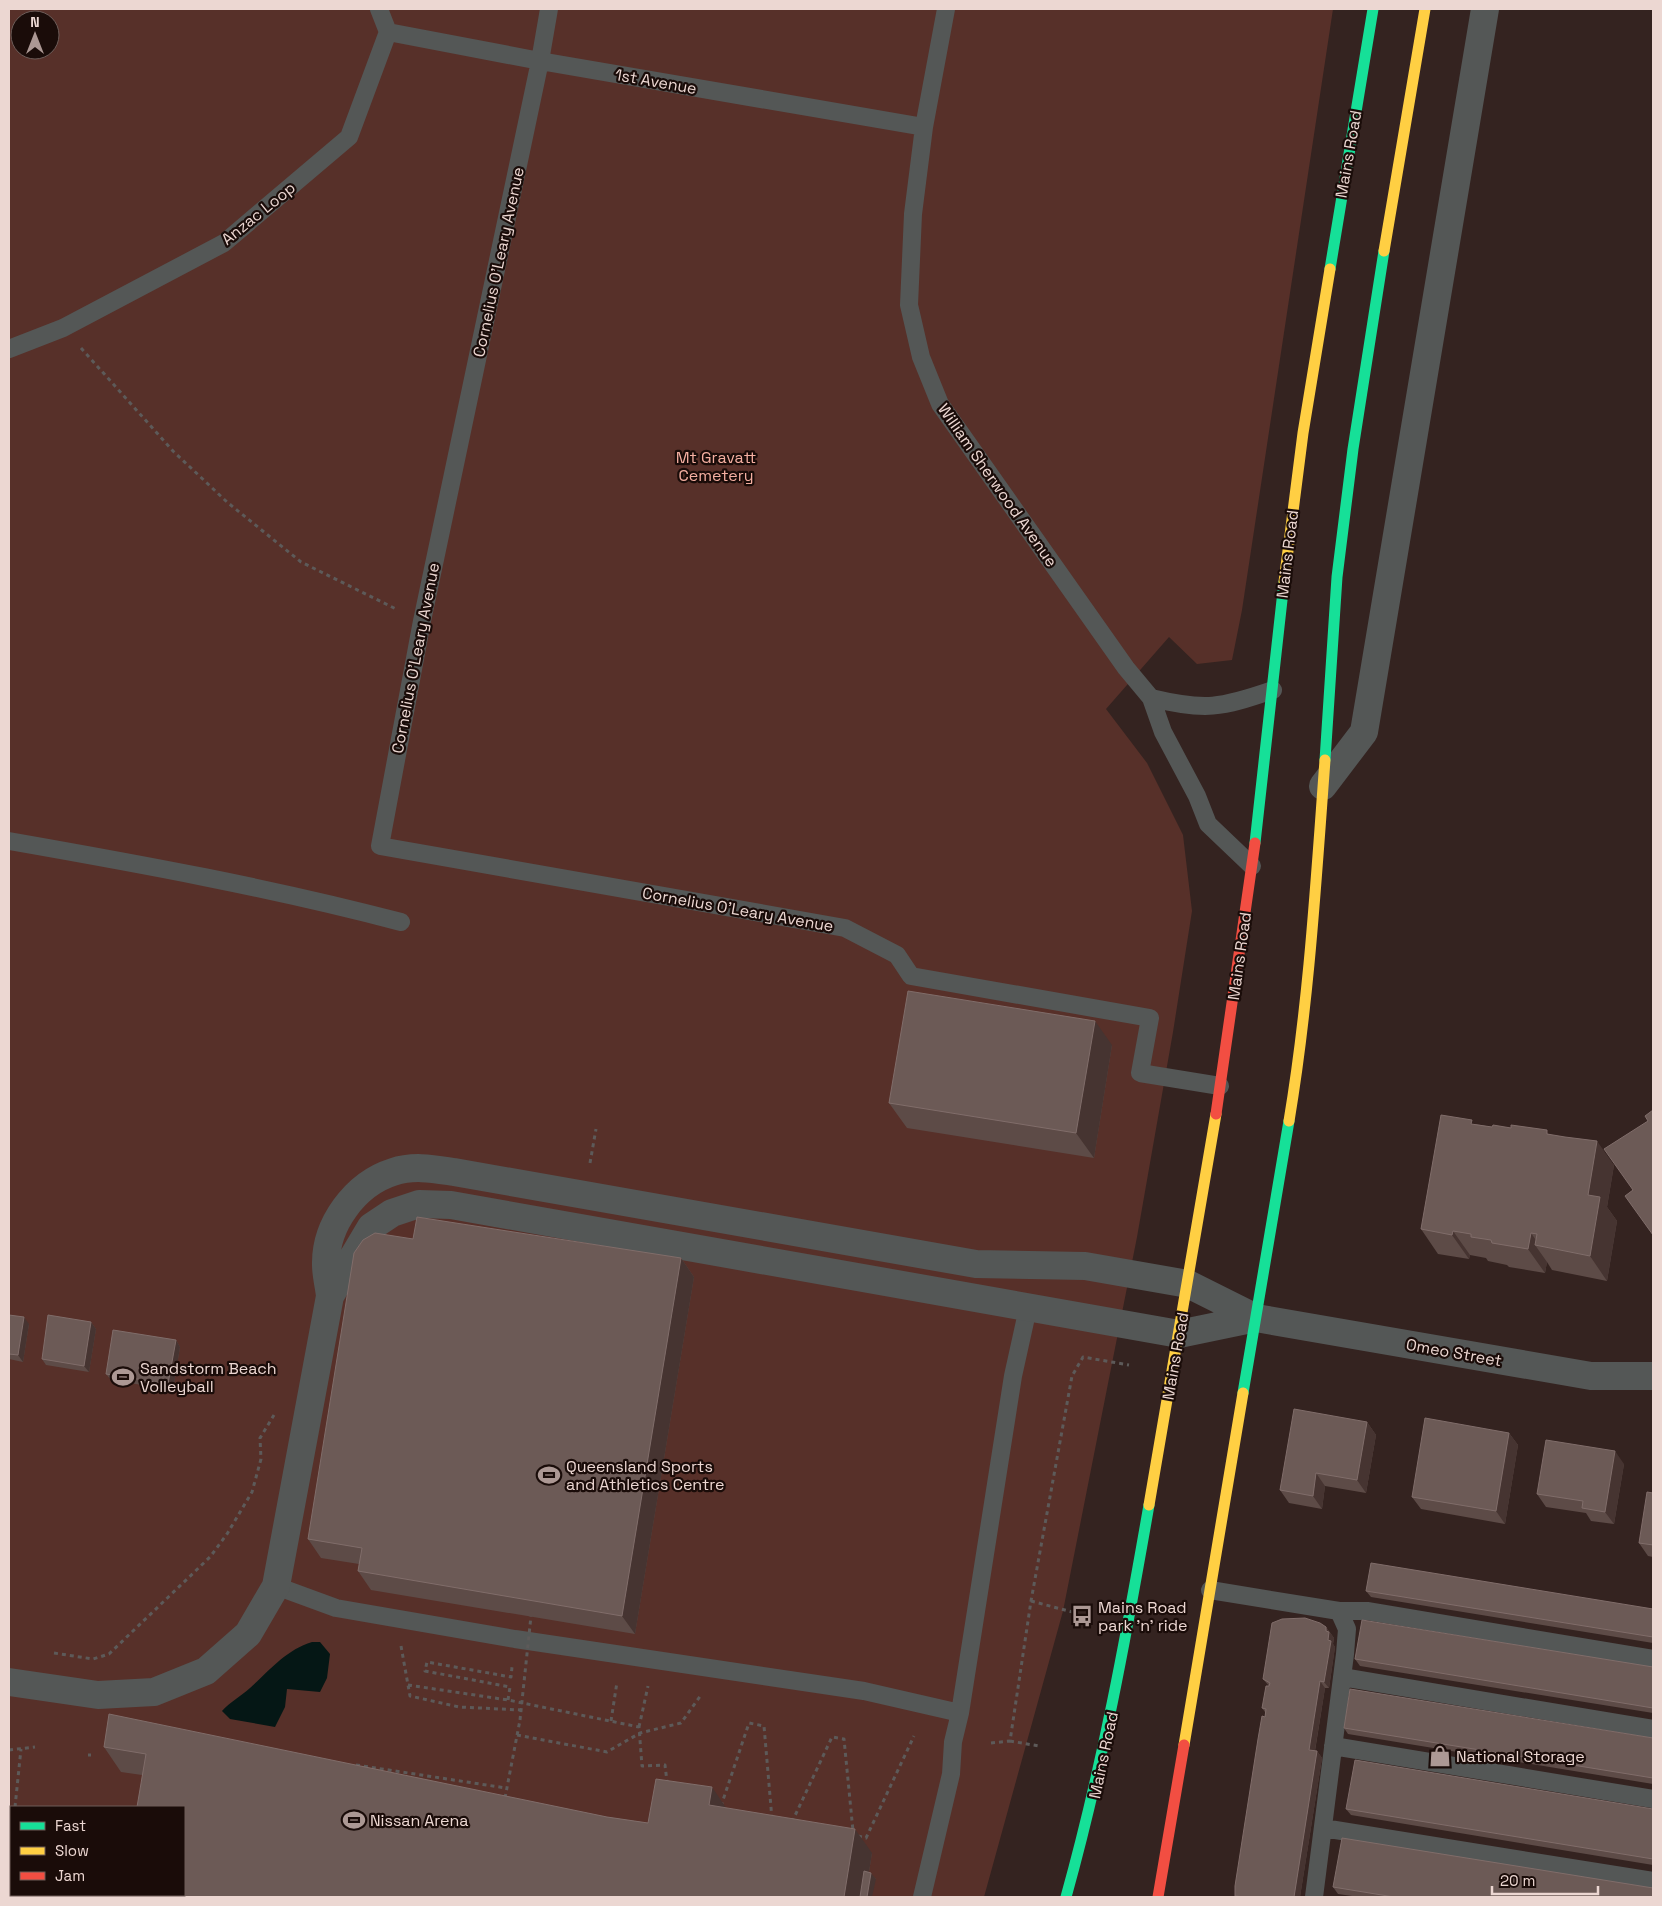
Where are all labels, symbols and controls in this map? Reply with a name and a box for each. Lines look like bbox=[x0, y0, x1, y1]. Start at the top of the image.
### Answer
north arrow bbox=[10, 10, 60, 60]
text: N bbox=[30, 13, 40, 31]
street label: 1st Avenue bbox=[613, 64, 698, 99]
street label: Mains Road bbox=[1330, 109, 1367, 200]
street label: Cornelius O'Leary Avenue bbox=[468, 165, 529, 359]
street label: Anzac Loop bbox=[217, 177, 300, 250]
street label: William Sherwood Avenue bbox=[933, 399, 1062, 571]
park label: Mt Gravatt Cemetery bbox=[676, 447, 756, 486]
street label: Mains Road bbox=[1272, 509, 1303, 599]
street label: Cornelius O'Leary Avenue bbox=[387, 561, 444, 755]
street label: Cornelius O'Leary Avenue bbox=[641, 882, 835, 937]
street label: Mains Road bbox=[1223, 911, 1256, 1001]
street label: Mains Road bbox=[1157, 1311, 1194, 1402]
street label: Omeo Street bbox=[1404, 1334, 1503, 1371]
place label: Sandstorm Beach Volleyball bbox=[140, 1358, 277, 1397]
sports icon: Sandstorm Beach Volleyball bbox=[110, 1364, 136, 1390]
place label: Queensland Sports and Athletics Centre bbox=[566, 1456, 725, 1495]
sports icon: Queensland Sports and Athletics Centre bbox=[536, 1462, 562, 1488]
place label: Mains Road park 'n' ride bbox=[1098, 1597, 1187, 1636]
bus stop icon: Mains Road park 'n' ride bbox=[1069, 1603, 1095, 1629]
street label: Mains Road bbox=[1084, 1710, 1123, 1801]
shop icon: National Storage bbox=[1427, 1743, 1453, 1769]
place label: National Storage bbox=[1456, 1746, 1585, 1767]
legend bbox=[10, 1806, 185, 1896]
sports icon: Nissan Arena bbox=[341, 1807, 367, 1833]
place label: Nissan Arena bbox=[370, 1810, 469, 1831]
text: Fast bbox=[55, 1816, 86, 1835]
text: Slow bbox=[55, 1841, 89, 1860]
scale bar bbox=[1492, 1864, 1598, 1896]
text: Jam bbox=[55, 1866, 85, 1885]
text: 20 m bbox=[1500, 1871, 1535, 1890]

